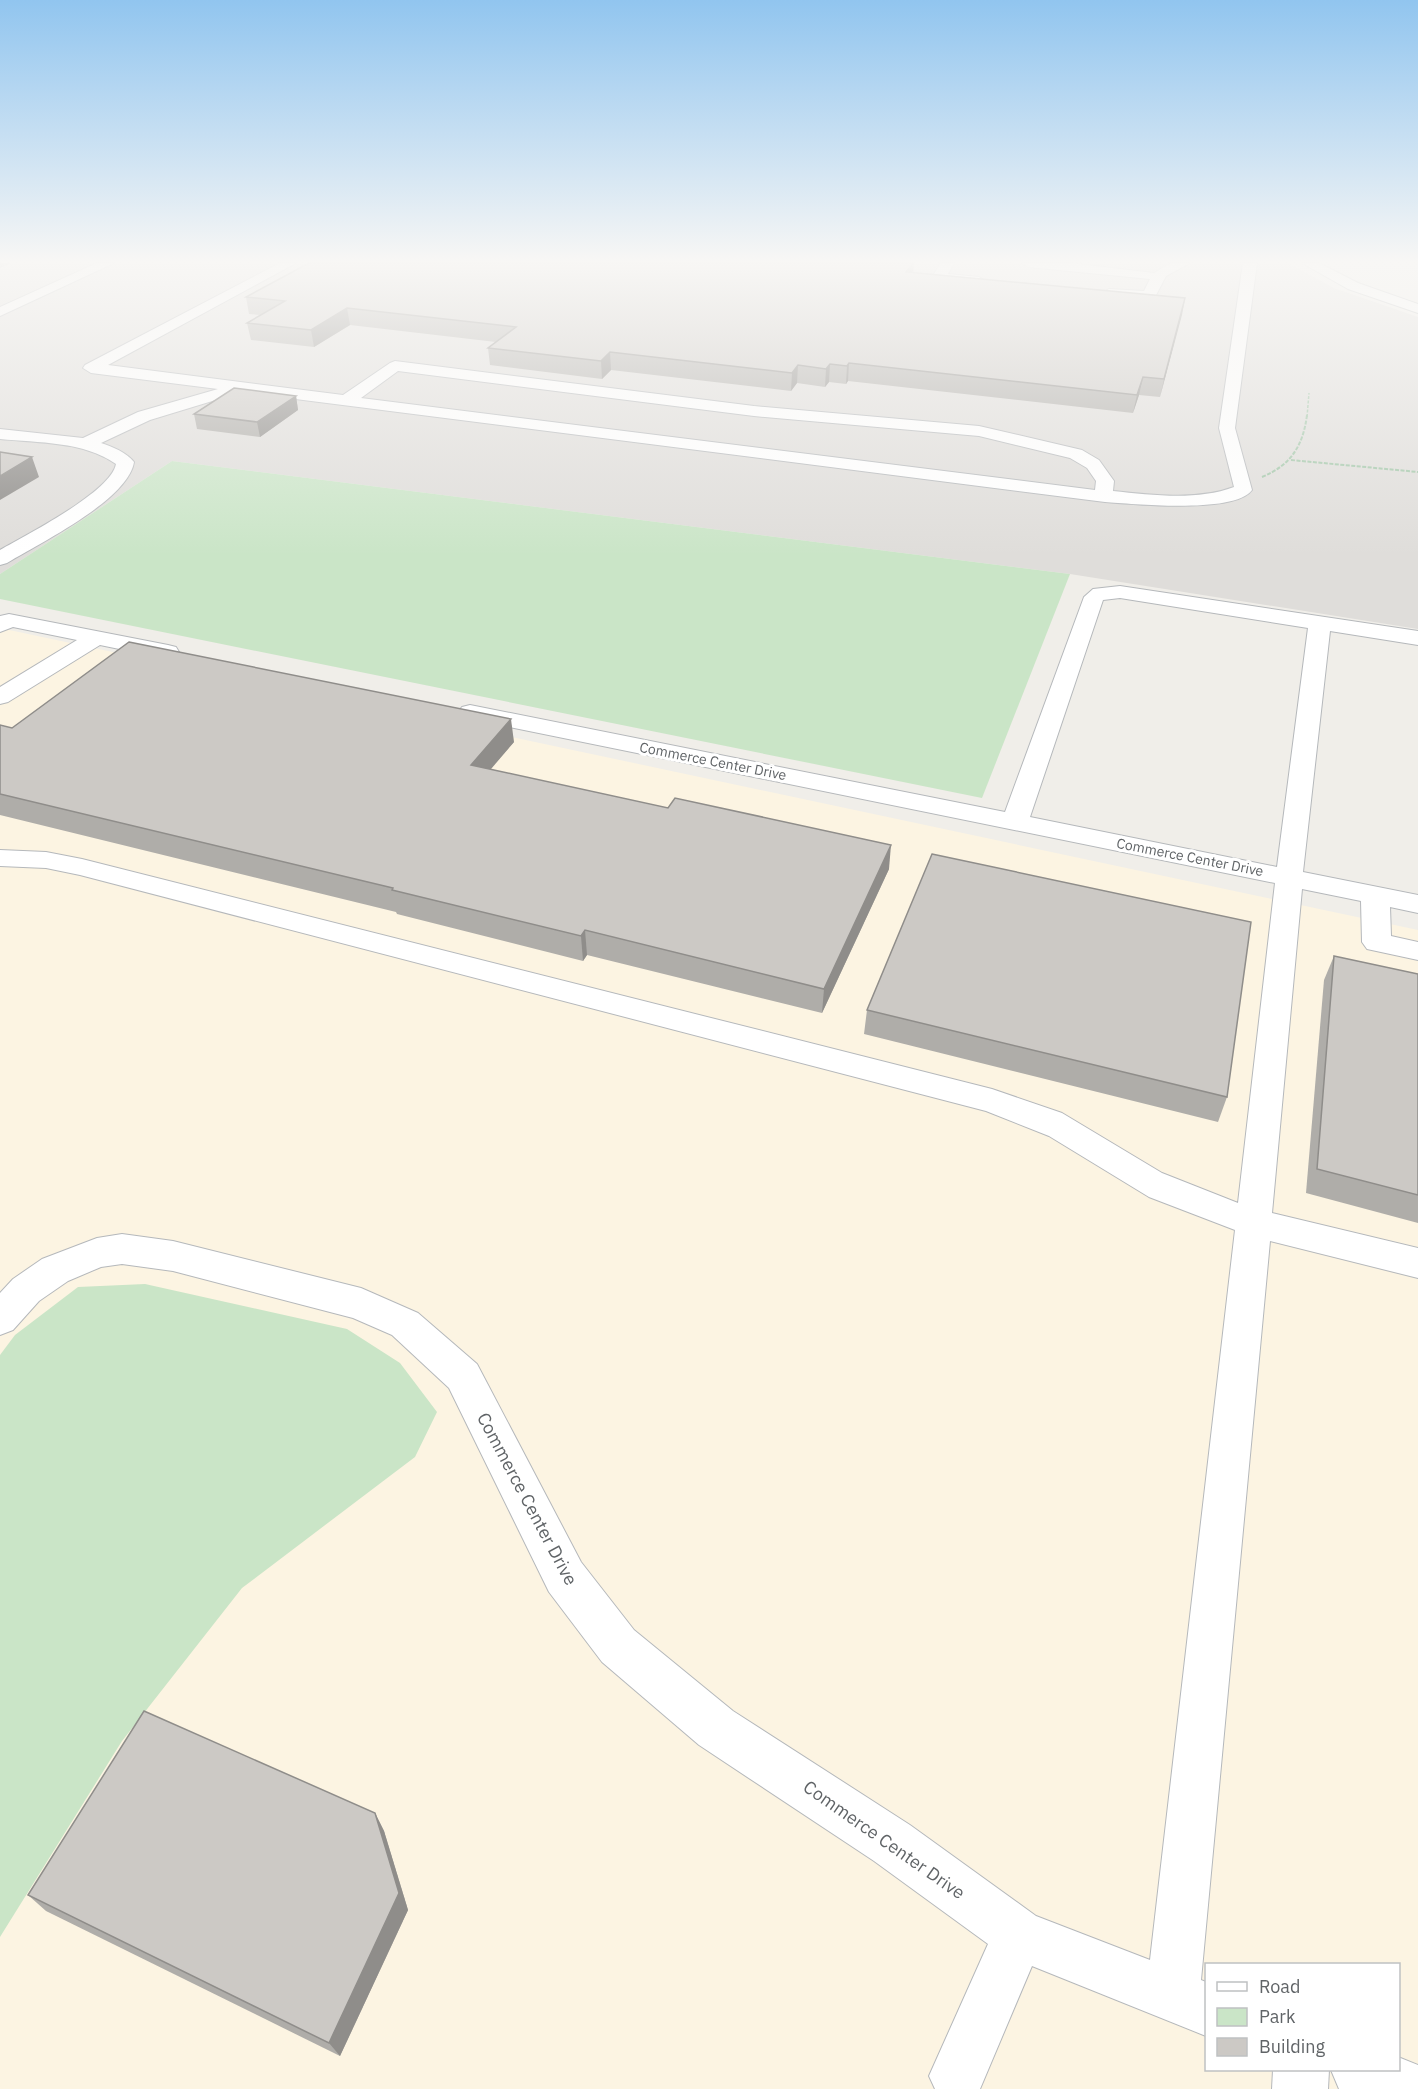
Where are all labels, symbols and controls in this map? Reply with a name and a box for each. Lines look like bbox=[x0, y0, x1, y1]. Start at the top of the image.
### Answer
street label: Commerce Center Drive bbox=[638, 738, 788, 784]
street label: Commerce Center Drive bbox=[1115, 834, 1265, 880]
street label: Commerce Center Drive bbox=[472, 1409, 583, 1589]
street label: Commerce Center Drive bbox=[799, 1775, 970, 1904]
legend bbox=[1205, 1963, 1400, 2071]
text: Road bbox=[1259, 1975, 1300, 1998]
text: Park bbox=[1259, 2005, 1296, 2028]
text: Building bbox=[1259, 2035, 1326, 2058]

